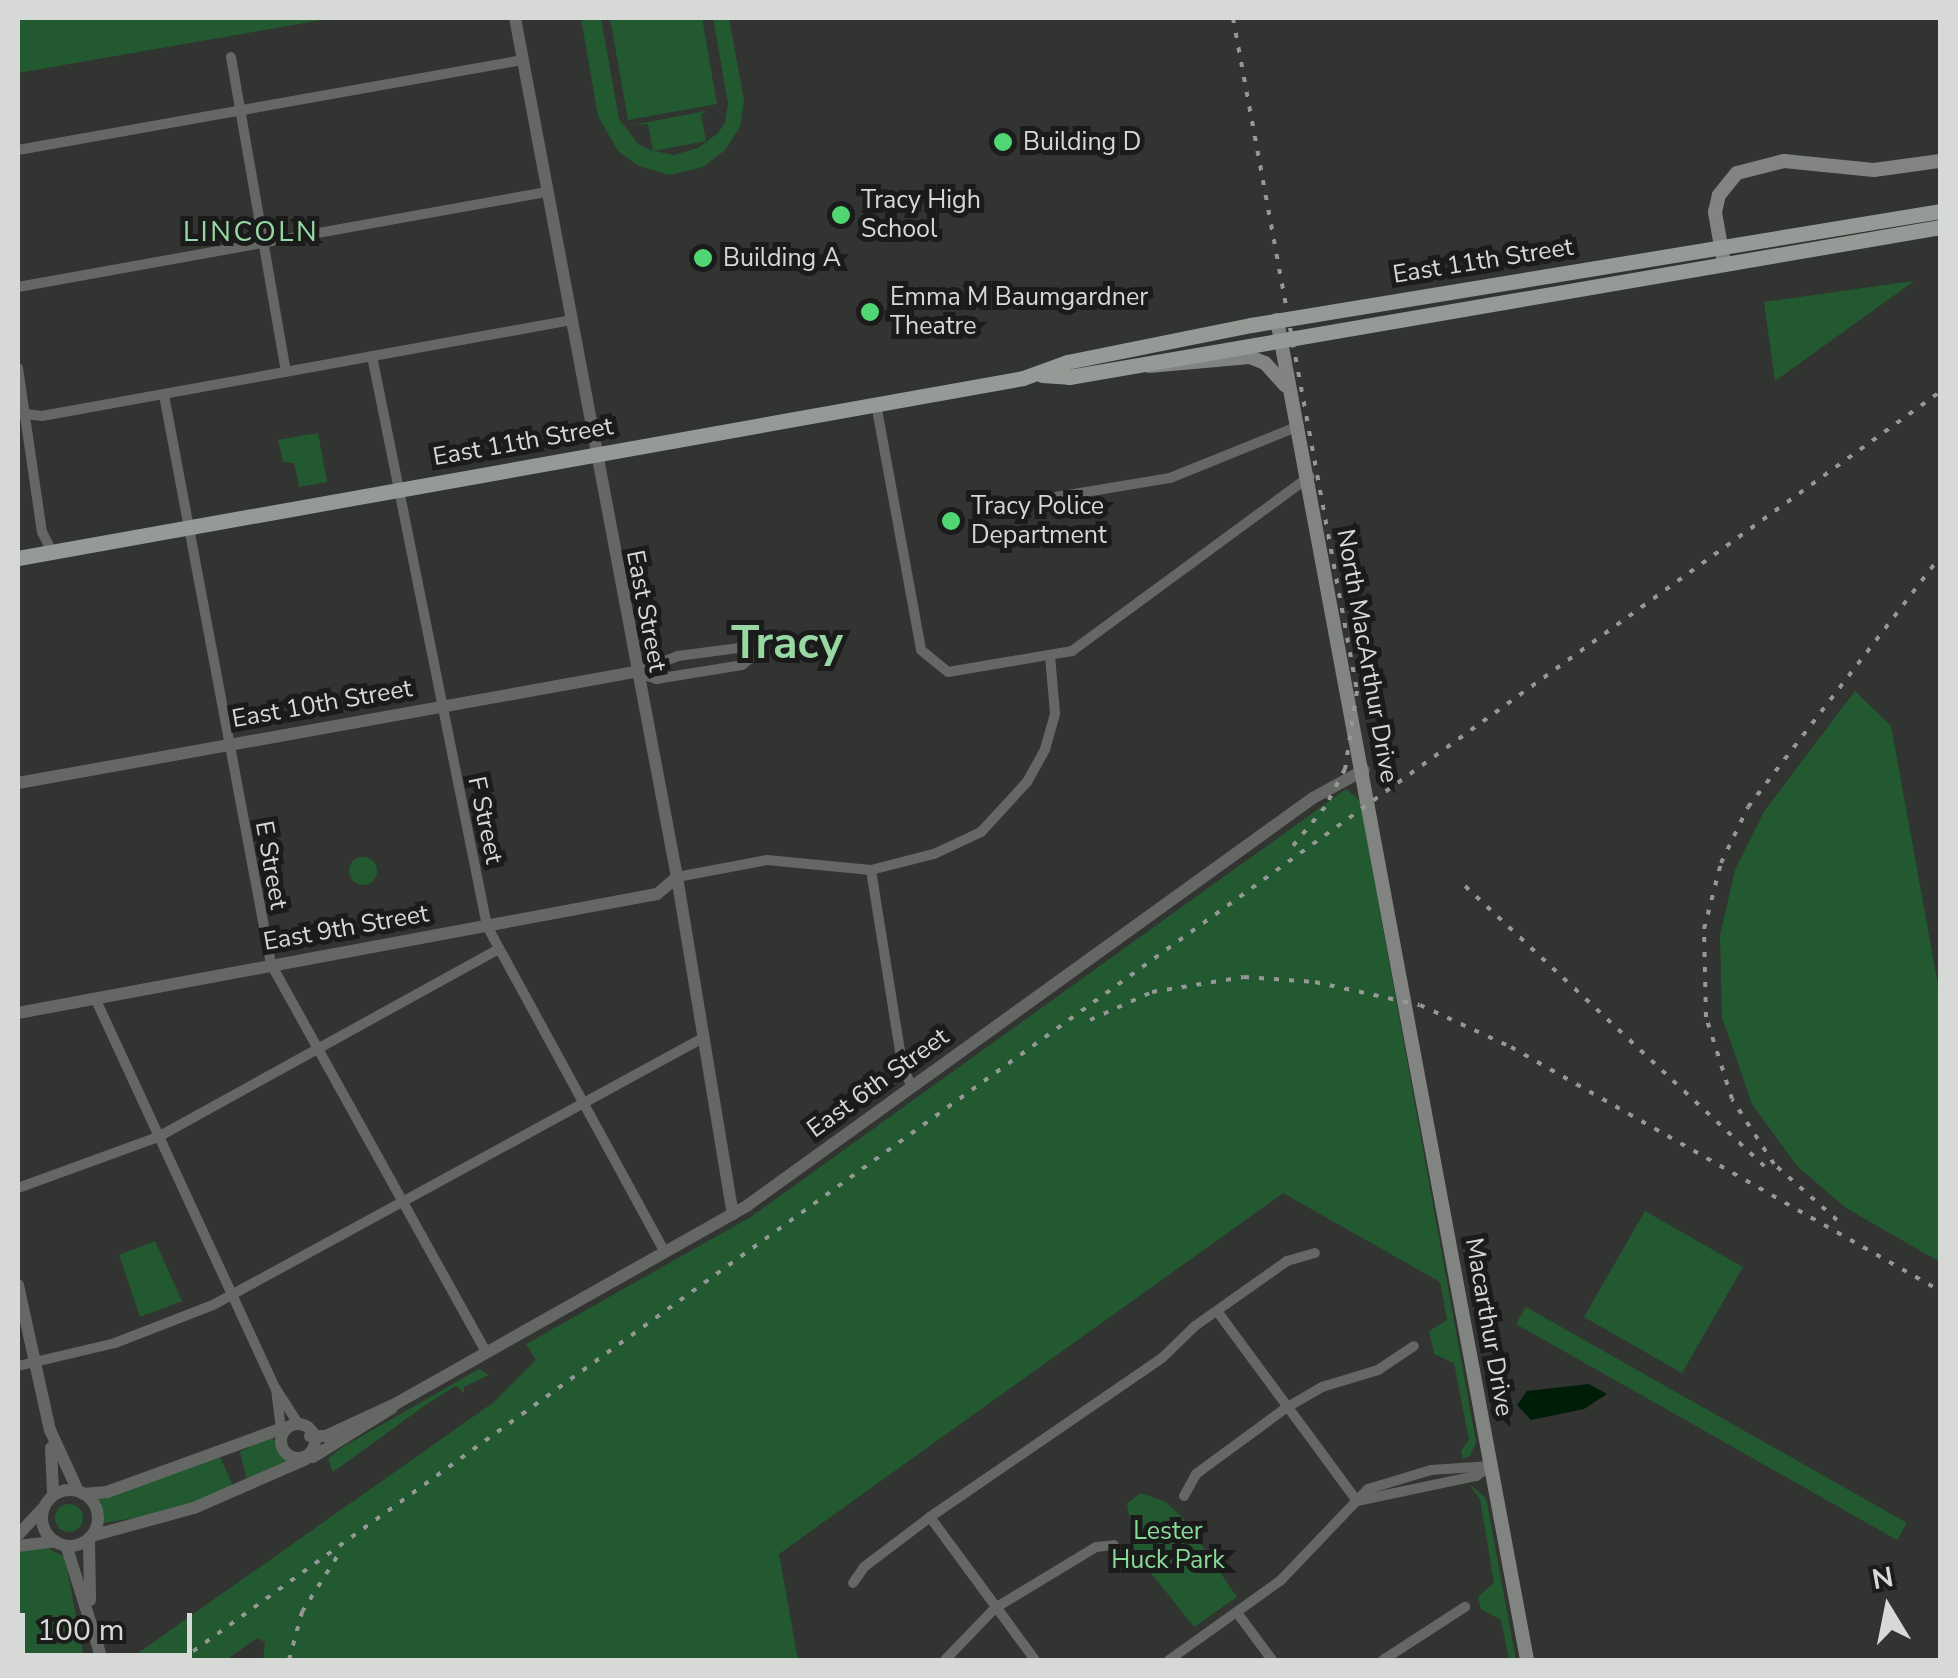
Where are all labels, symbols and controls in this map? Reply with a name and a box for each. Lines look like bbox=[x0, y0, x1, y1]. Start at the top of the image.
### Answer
place label: Building D bbox=[1023, 127, 1141, 157]
marker: Building D bbox=[992, 131, 1014, 153]
place label: Tracy High School bbox=[861, 186, 981, 245]
marker: Tracy High School bbox=[830, 204, 852, 226]
district label: LINCOLN bbox=[183, 215, 319, 249]
street label: East 11th Street bbox=[1391, 232, 1575, 290]
place label: Building A bbox=[723, 243, 841, 273]
marker: Building A bbox=[692, 247, 714, 269]
place label: Emma M Baumgardner Theatre bbox=[890, 283, 1148, 342]
marker: Emma M Baumgardner Theatre bbox=[859, 301, 881, 323]
street label: East 11th Street bbox=[431, 411, 615, 473]
place label: Tracy Police Department bbox=[971, 492, 1107, 551]
marker: Tracy Police Department bbox=[940, 510, 962, 532]
street label: North MacArthur Drive bbox=[1330, 527, 1404, 785]
street label: East Street bbox=[620, 548, 672, 674]
district label: Tracy bbox=[731, 617, 843, 671]
street label: East 10th Street bbox=[230, 673, 414, 735]
street label: F Street bbox=[461, 774, 509, 866]
street label: E Street bbox=[248, 818, 294, 912]
street label: East 9th Street bbox=[261, 899, 431, 957]
street label: East 6th Street bbox=[802, 1022, 954, 1144]
street label: Macarthur Drive bbox=[1459, 1235, 1519, 1419]
park label: Lester Huck Park bbox=[1111, 1517, 1225, 1576]
north arrow bbox=[1838, 1558, 1938, 1658]
text: N bbox=[1869, 1558, 1896, 1599]
scale bar bbox=[25, 1593, 198, 1655]
text: 100 m bbox=[37, 1610, 124, 1651]

